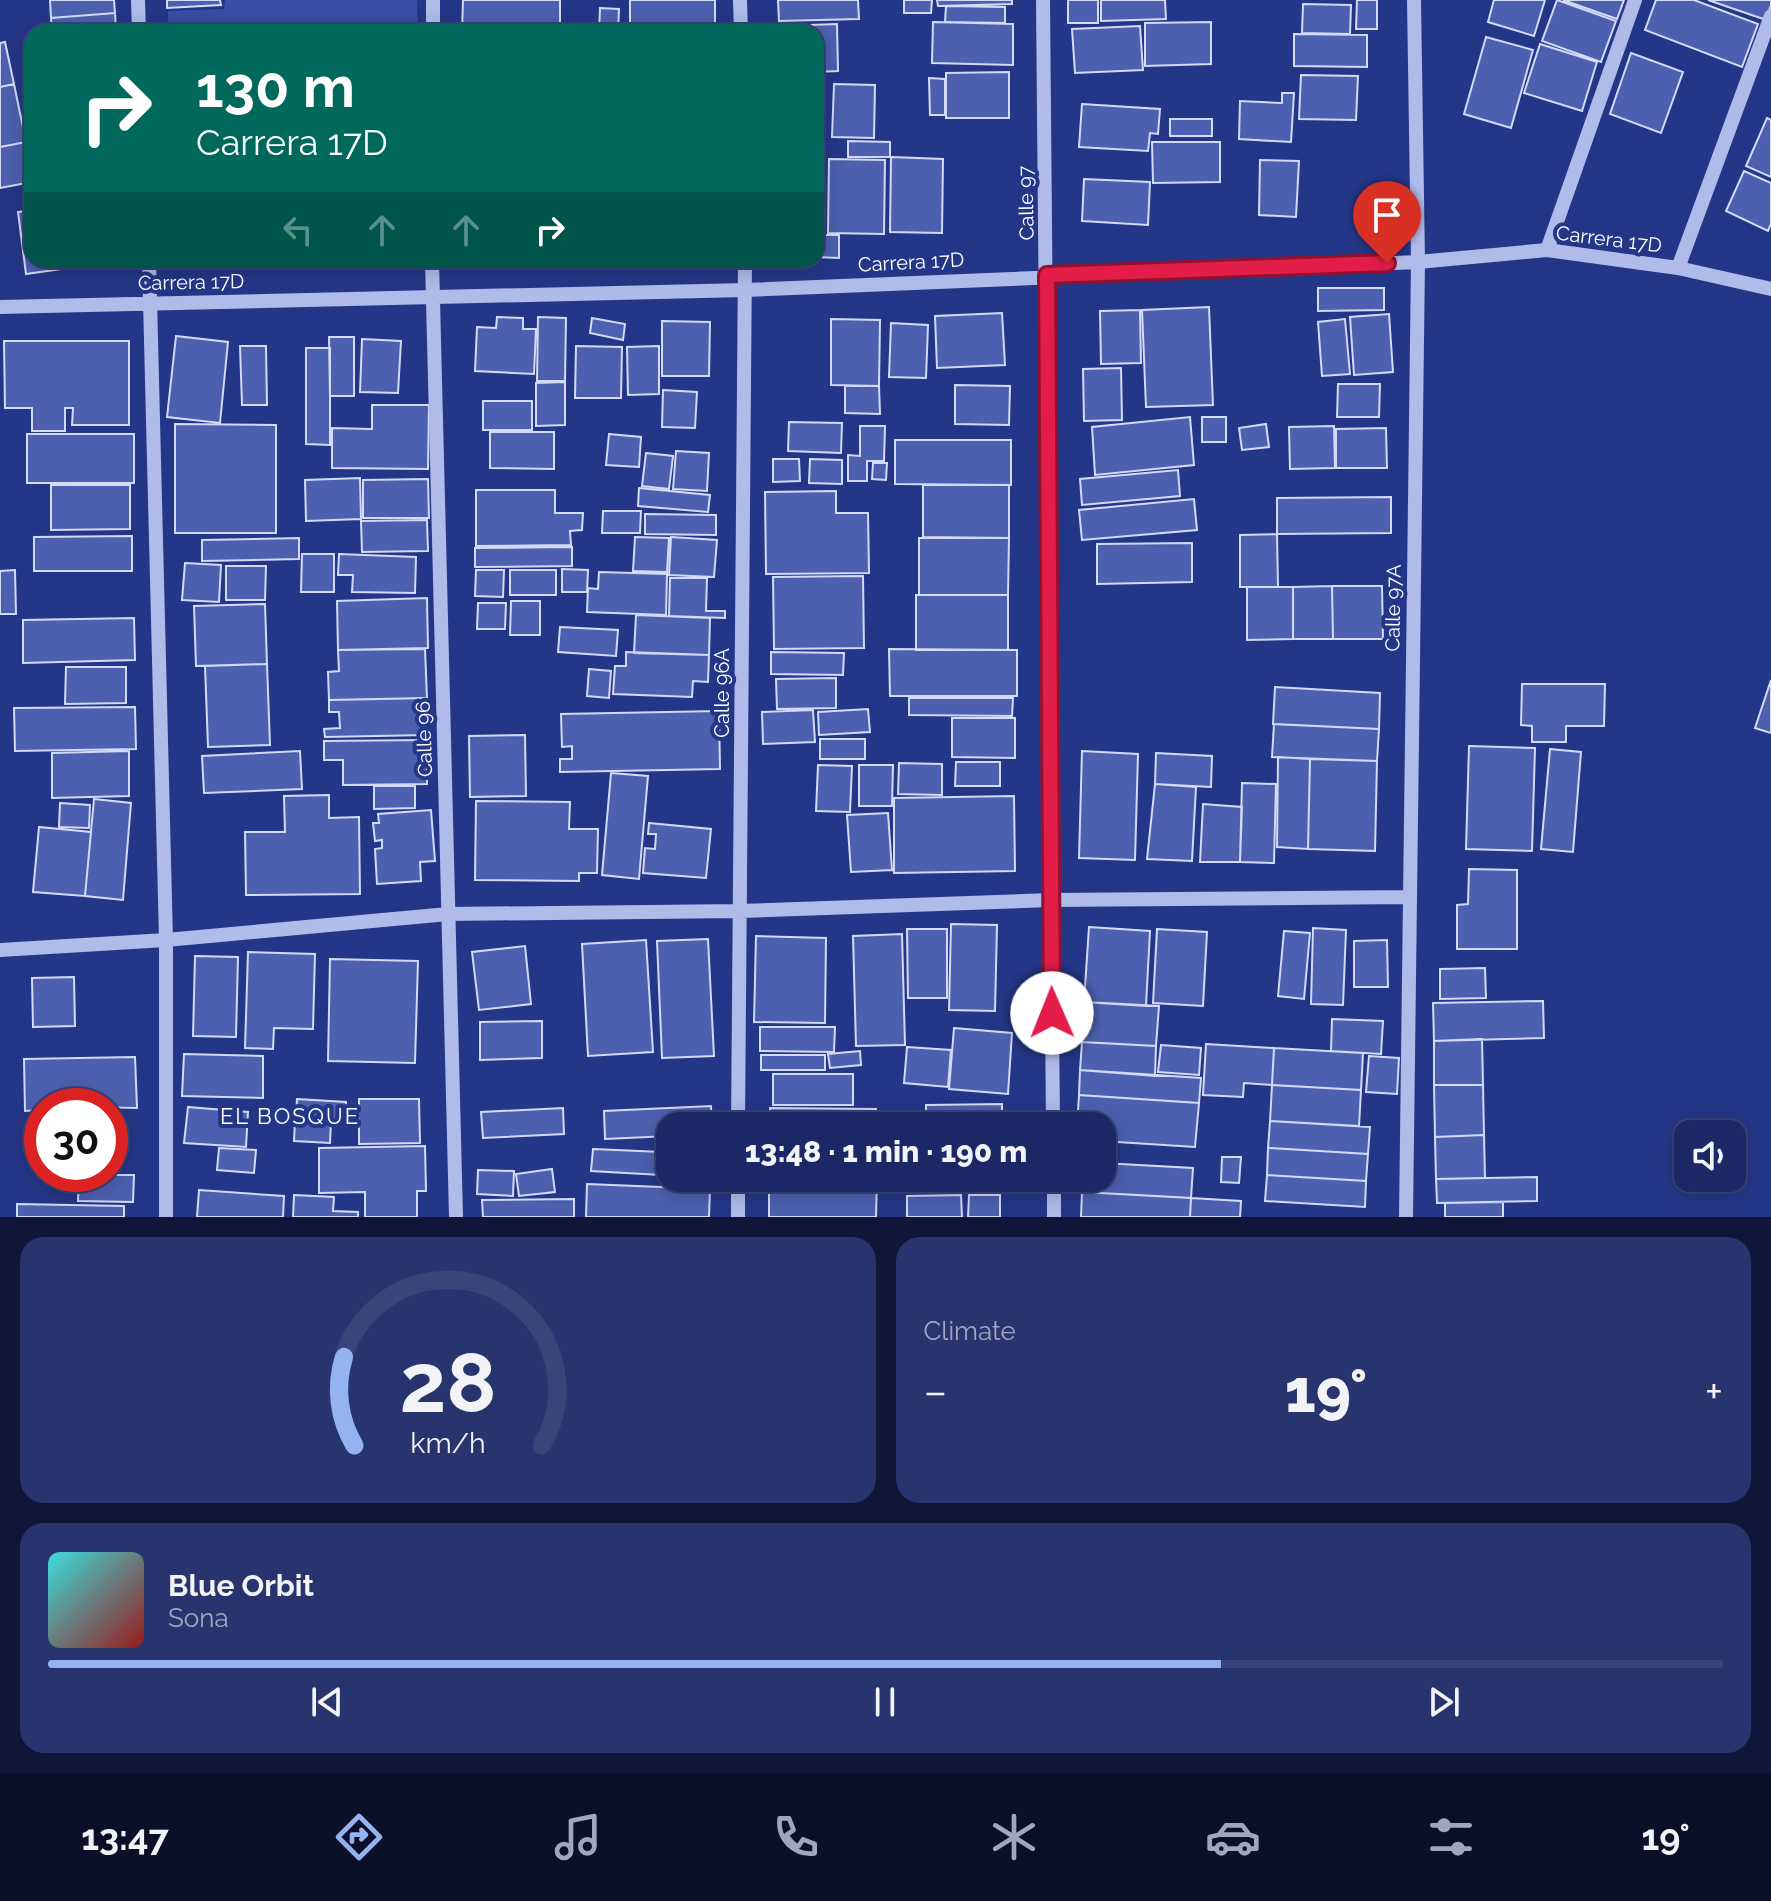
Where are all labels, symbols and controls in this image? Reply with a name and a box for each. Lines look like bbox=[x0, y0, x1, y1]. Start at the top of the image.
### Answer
text: 130 m bbox=[196, 54, 355, 120]
icon: right bbox=[64, 56, 168, 160]
text: Carrera 17D bbox=[196, 121, 388, 163]
street label: Calle 97 bbox=[1013, 165, 1039, 241]
pin bbox=[1353, 181, 1421, 263]
icon: arrive bbox=[1365, 193, 1409, 237]
icon: left bbox=[276, 208, 320, 252]
icon: ahead bbox=[360, 208, 404, 252]
icon: ahead bbox=[444, 208, 488, 252]
icon: right bbox=[528, 208, 572, 252]
street label: Carrera 17D bbox=[1555, 221, 1663, 257]
street label: Carrera 17D bbox=[857, 247, 965, 277]
street label: Carrera 17D bbox=[138, 269, 244, 295]
street label: Calle 97A bbox=[1380, 564, 1406, 652]
street label: Calle 96A bbox=[710, 648, 734, 738]
street label: Calle 96 bbox=[411, 701, 437, 777]
position arrow bbox=[1010, 971, 1094, 1055]
speed limit sign: 30 bbox=[24, 1088, 128, 1192]
district label: EL BOSQUE bbox=[220, 1103, 360, 1129]
map controls bbox=[1674, 1120, 1746, 1192]
button: sound bbox=[1674, 1120, 1746, 1192]
text: 13:48 · 1 min · 190 m bbox=[745, 1134, 1027, 1169]
text: Climate bbox=[924, 1316, 1016, 1346]
text: 28 bbox=[399, 1334, 496, 1431]
text: 19° bbox=[1285, 1356, 1367, 1426]
text: − bbox=[924, 1366, 947, 1417]
text: + bbox=[1705, 1366, 1723, 1417]
text: km/h bbox=[410, 1426, 485, 1460]
text: Blue Orbit bbox=[168, 1568, 314, 1603]
text: Sona bbox=[168, 1603, 229, 1633]
icon: previous bbox=[305, 1680, 349, 1724]
icon: pause bbox=[863, 1680, 907, 1724]
icon: next bbox=[1422, 1680, 1466, 1724]
icon: directions bbox=[331, 1809, 387, 1865]
icon: music bbox=[550, 1809, 606, 1865]
icon: phone bbox=[768, 1809, 824, 1865]
icon: climate bbox=[986, 1809, 1042, 1865]
icon: car bbox=[1205, 1809, 1261, 1865]
icon: filters bbox=[1423, 1809, 1479, 1865]
text: 13:47 bbox=[81, 1816, 169, 1858]
text: 19° bbox=[1641, 1816, 1690, 1858]

